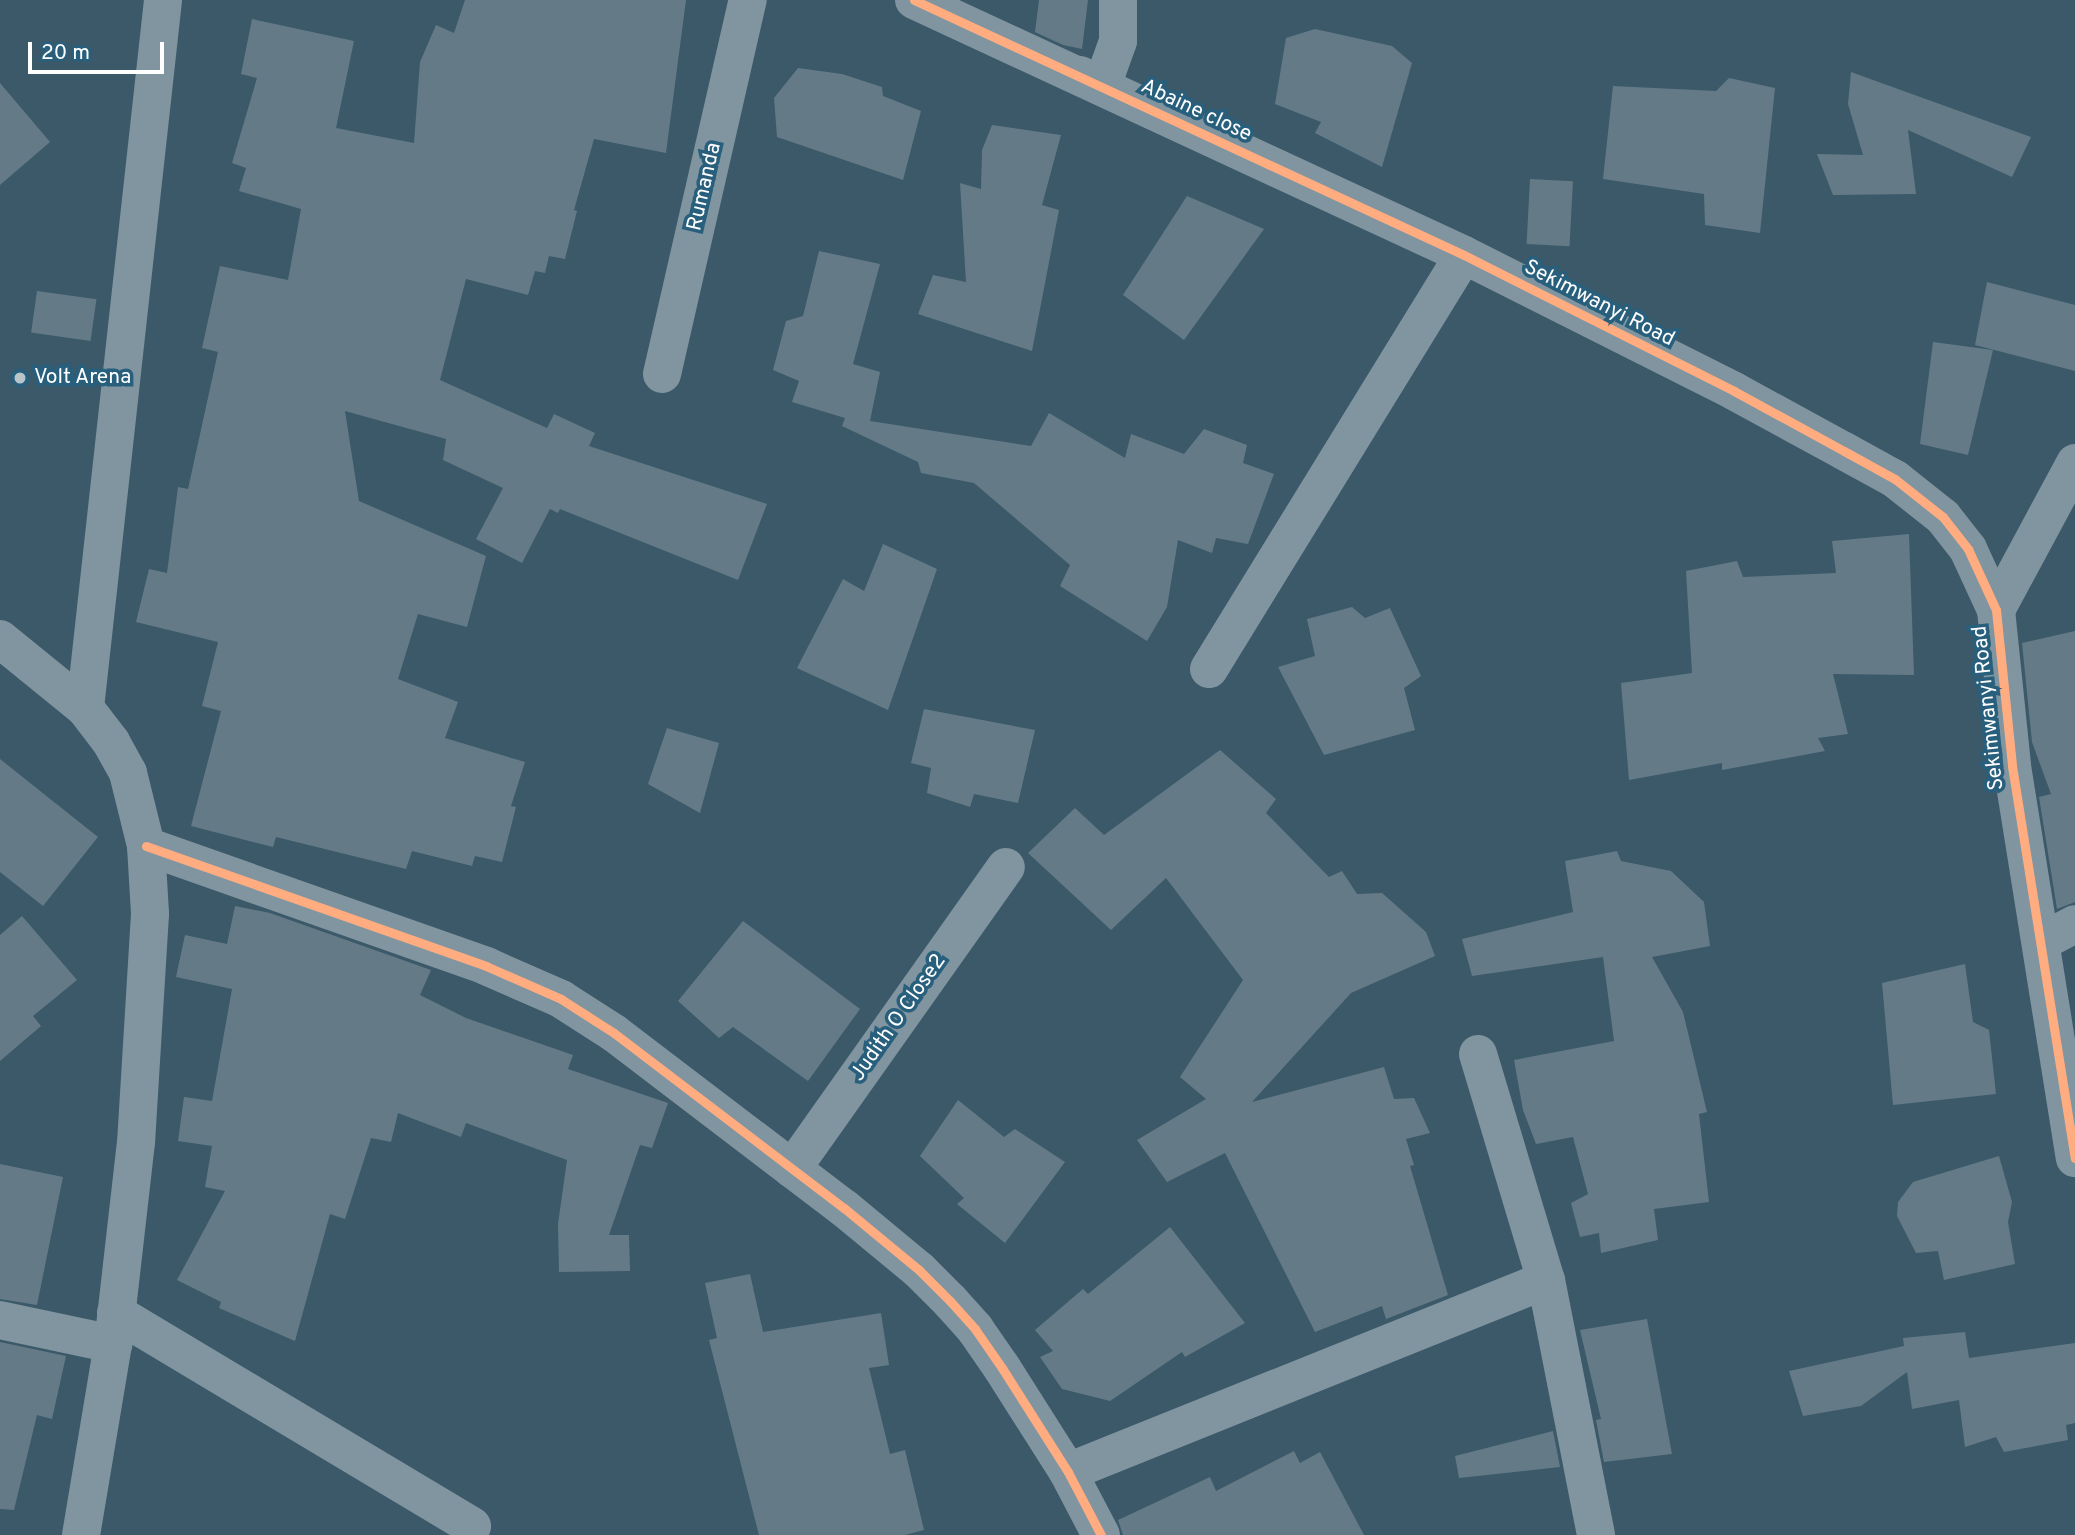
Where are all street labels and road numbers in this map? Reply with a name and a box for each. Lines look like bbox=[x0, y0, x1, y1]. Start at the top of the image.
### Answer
street label: Abaine close bbox=[1136, 74, 1256, 148]
street label: Rumanda bbox=[683, 140, 727, 234]
street label: Sekimwanyi Road bbox=[1520, 255, 1678, 353]
street label: Sekimwanyi Road bbox=[1968, 624, 2010, 792]
street label: Judith O Close2 bbox=[846, 950, 952, 1086]

